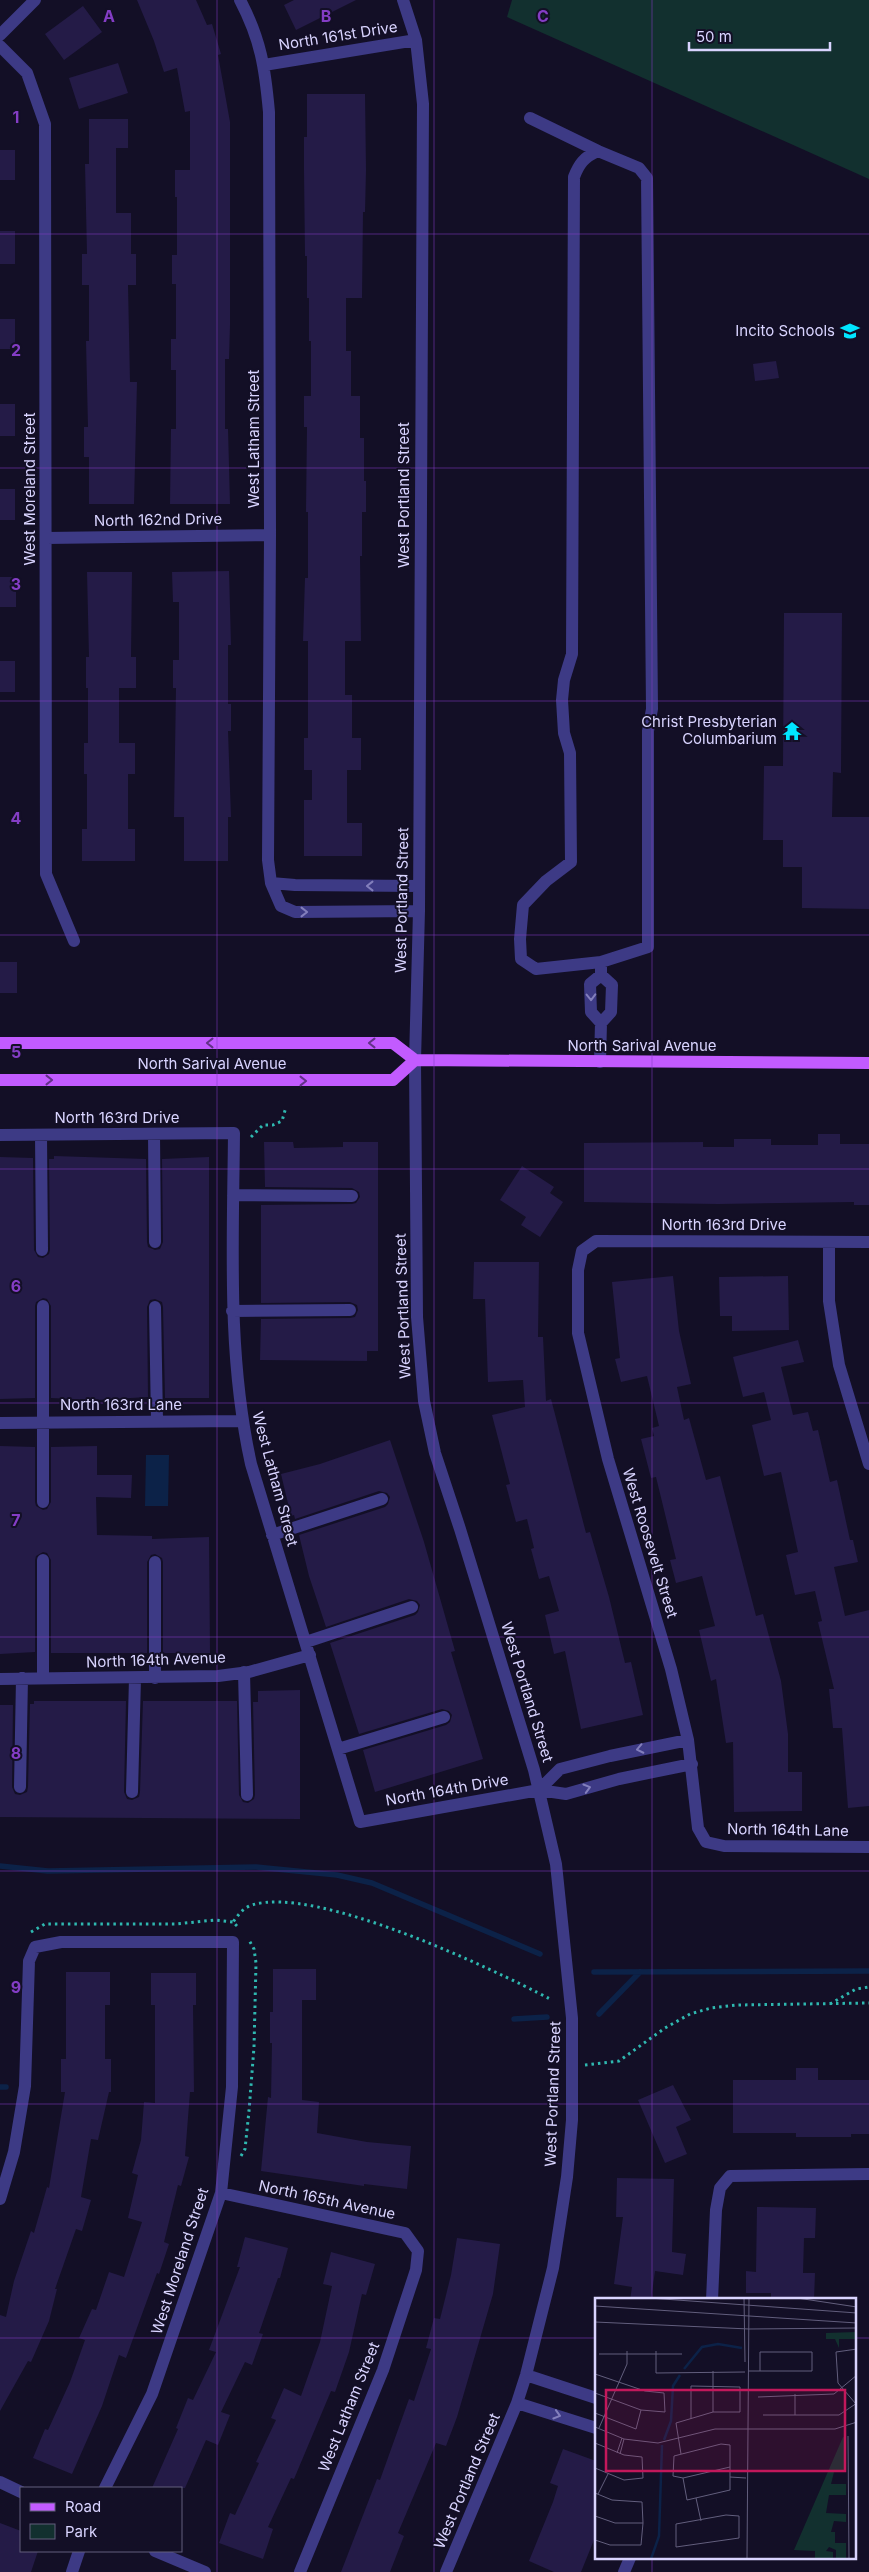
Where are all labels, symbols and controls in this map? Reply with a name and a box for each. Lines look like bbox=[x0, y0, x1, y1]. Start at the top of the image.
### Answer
text: A bbox=[103, 6, 115, 26]
text: B bbox=[321, 6, 331, 26]
text: C bbox=[537, 6, 549, 26]
street label: North 161st Drive bbox=[277, 17, 399, 54]
scale bar bbox=[689, 20, 830, 52]
text: 50 m bbox=[696, 27, 732, 46]
text: 1 bbox=[13, 107, 19, 127]
school or university icon: Incito Schools bbox=[839, 320, 861, 342]
place label: Incito Schools bbox=[735, 321, 835, 340]
text: 2 bbox=[11, 340, 21, 360]
street label: West Latham Street bbox=[244, 370, 263, 508]
street label: West Moreland Street bbox=[20, 412, 39, 566]
street label: West Portland Street bbox=[394, 422, 413, 568]
street label: North 162nd Drive bbox=[94, 509, 222, 530]
text: 3 bbox=[11, 574, 21, 594]
place label: Christ Presbyterian Columbarium bbox=[641, 712, 777, 748]
temple icon: Christ Presbyterian Columbarium bbox=[781, 720, 803, 742]
text: 4 bbox=[11, 808, 22, 828]
street label: West Portland Street bbox=[391, 827, 412, 973]
one-way arrow bbox=[366, 881, 374, 891]
one-way arrow bbox=[300, 907, 308, 917]
one-way arrow bbox=[585, 994, 596, 1002]
street label: North Sarival Avenue bbox=[567, 1036, 717, 1055]
one-way arrow bbox=[206, 1038, 214, 1048]
one-way arrow bbox=[368, 1038, 376, 1048]
text: 5 bbox=[11, 1042, 21, 1062]
street label: North Sarival Avenue bbox=[137, 1054, 287, 1073]
one-way arrow bbox=[45, 1075, 53, 1085]
one-way arrow bbox=[300, 1076, 307, 1086]
street label: North 163rd Drive bbox=[55, 1108, 179, 1127]
street label: North 163rd Drive bbox=[662, 1215, 786, 1234]
street label: West Portland Street bbox=[390, 1233, 415, 1379]
text: 6 bbox=[11, 1276, 21, 1296]
street label: North 163rd Lane bbox=[60, 1395, 182, 1414]
street label: West Latham Street bbox=[248, 1409, 303, 1548]
street label: West Roosevelt Street bbox=[619, 1466, 682, 1620]
text: 7 bbox=[11, 1510, 21, 1530]
street label: West Portland Street bbox=[497, 1619, 558, 1764]
street label: North 164th Avenue bbox=[86, 1648, 226, 1671]
text: 8 bbox=[11, 1743, 21, 1763]
one-way arrow bbox=[636, 1744, 644, 1754]
street label: North 164th Drive bbox=[384, 1769, 510, 1810]
one-way arrow bbox=[582, 1784, 590, 1794]
street label: North 164th Lane bbox=[727, 1819, 849, 1840]
text: 9 bbox=[11, 1977, 21, 1997]
street label: West Portland Street bbox=[540, 2021, 565, 2167]
street label: North 165th Avenue bbox=[257, 2176, 397, 2223]
street label: West Moreland Street bbox=[147, 2185, 212, 2337]
inset map bbox=[595, 2298, 856, 2560]
street label: West Latham Street bbox=[314, 2339, 383, 2475]
street label: West Portland Street bbox=[429, 2410, 504, 2552]
one-way arrow bbox=[552, 2410, 560, 2420]
legend bbox=[20, 2487, 182, 2552]
text: Road bbox=[65, 2497, 101, 2516]
text: Park bbox=[65, 2522, 98, 2541]

